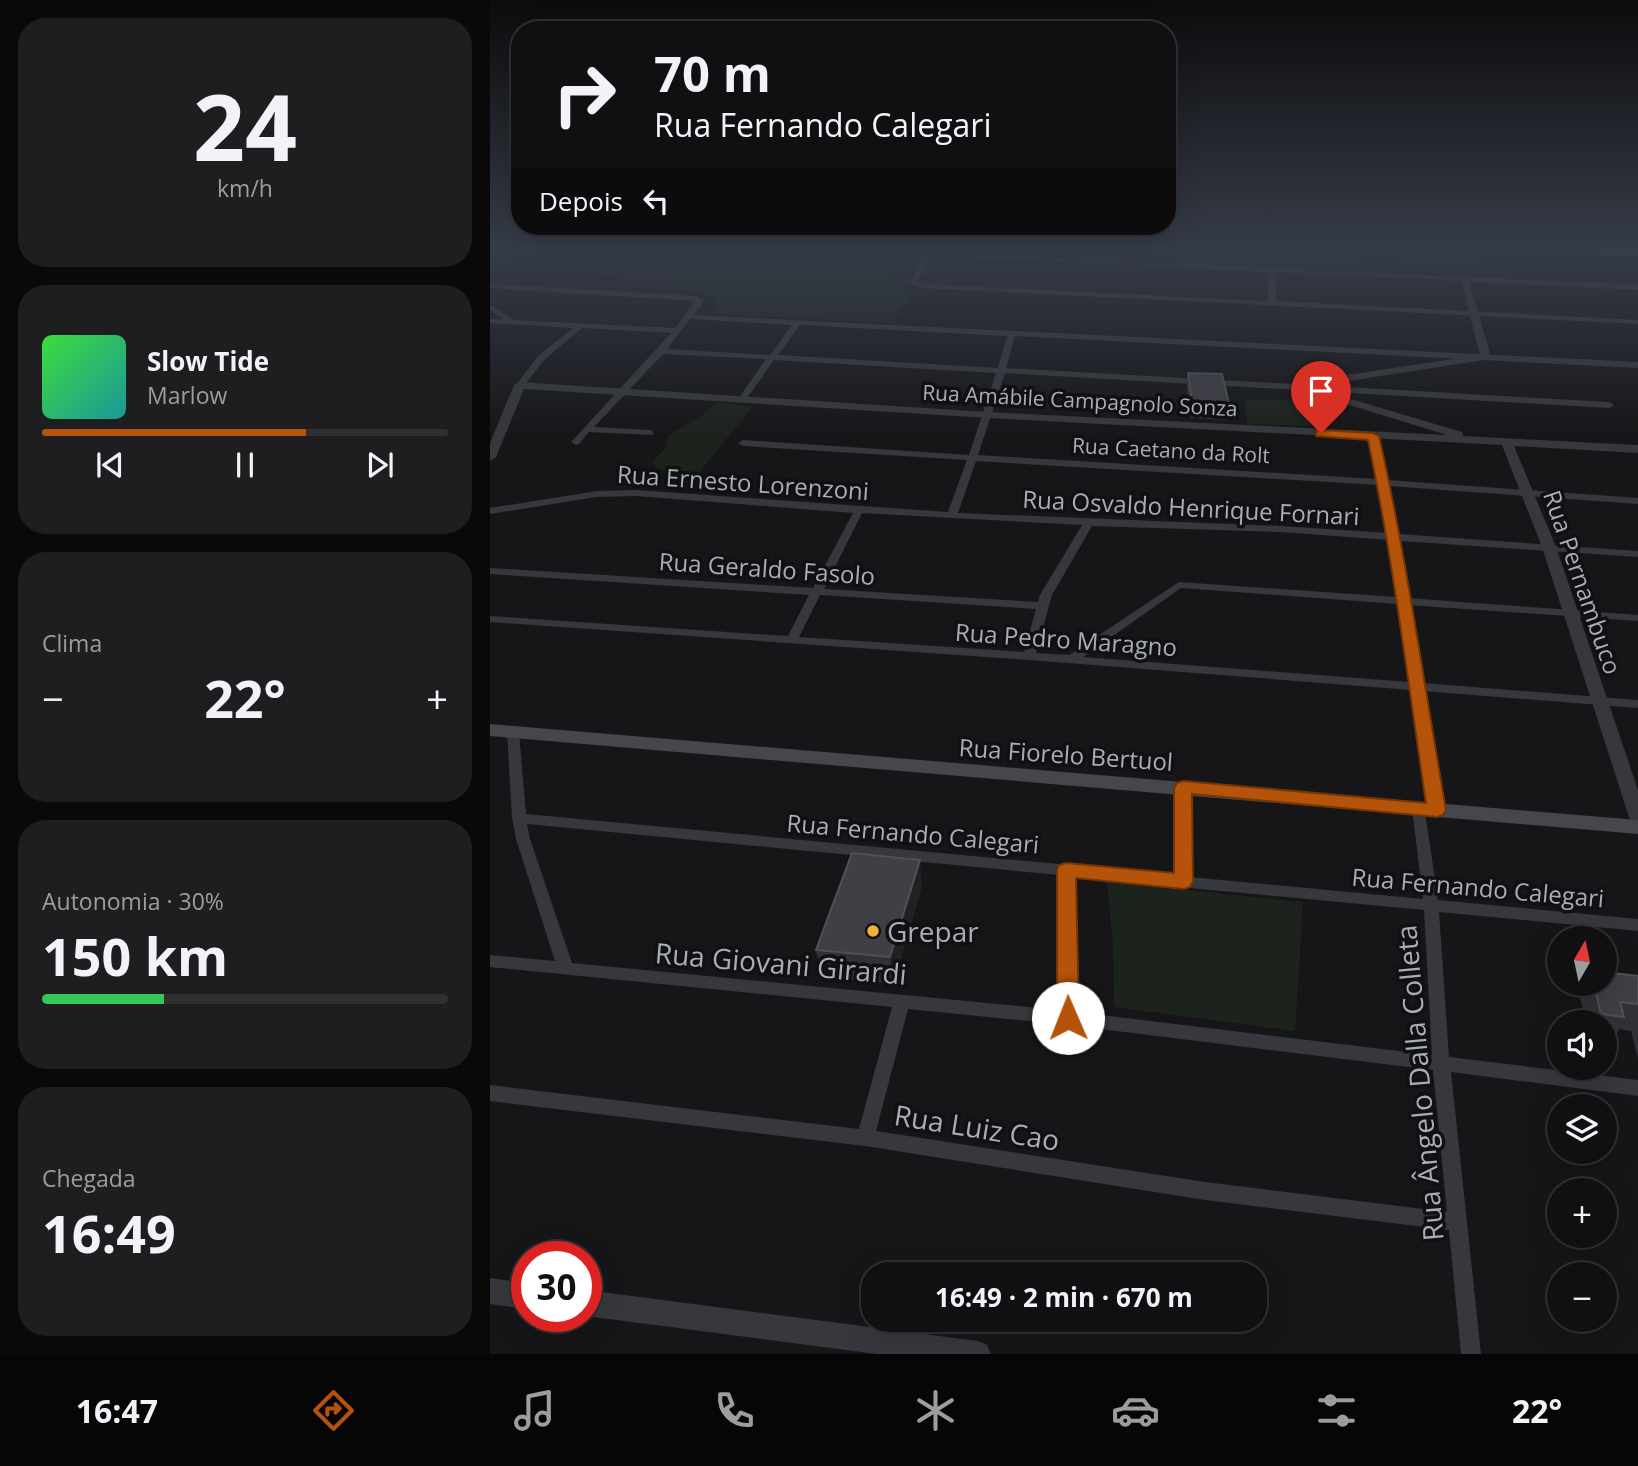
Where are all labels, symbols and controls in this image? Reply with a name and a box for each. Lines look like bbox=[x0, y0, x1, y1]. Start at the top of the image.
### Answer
text: 70 m bbox=[654, 40, 771, 106]
icon: right bbox=[539, 49, 630, 140]
text: 24 bbox=[193, 64, 297, 188]
text: Rua Fernando Calegari bbox=[654, 103, 992, 146]
text: km/h bbox=[217, 172, 273, 204]
icon: left bbox=[637, 182, 675, 220]
text: Depois bbox=[539, 183, 623, 219]
text: Slow Tide bbox=[147, 343, 269, 379]
pin bbox=[1291, 361, 1351, 433]
icon: arrive bbox=[1302, 372, 1340, 410]
street label: Rua Amábile Campagnolo Sonza bbox=[922, 378, 1238, 422]
text: Marlow bbox=[147, 379, 227, 411]
street label: Rua Caetano da Rolt bbox=[1071, 431, 1271, 469]
icon: previous bbox=[91, 446, 129, 484]
icon: pause bbox=[226, 446, 264, 484]
icon: next bbox=[361, 446, 399, 484]
street label: Rua Ernesto Lorenzoni bbox=[616, 457, 870, 507]
street label: Rua Osvaldo Henrique Fornari bbox=[1022, 482, 1360, 532]
street label: Rua Pernambuco bbox=[1536, 486, 1630, 678]
street label: Rua Geraldo Fasolo bbox=[658, 544, 876, 592]
street label: Rua Pedro Maragno bbox=[954, 615, 1178, 663]
text: Clima bbox=[42, 627, 102, 659]
text: 22° bbox=[204, 662, 286, 733]
text: − bbox=[42, 672, 64, 724]
text: + bbox=[426, 672, 448, 724]
street label: Rua Fiorelo Bertuol bbox=[958, 730, 1174, 778]
street label: Rua Fernando Calegari bbox=[785, 806, 1041, 860]
street label: Rua Fernando Calegari bbox=[1350, 860, 1606, 914]
text: Autonomia · 30% bbox=[42, 885, 224, 917]
place label: Grepar bbox=[887, 912, 979, 950]
text: 150 km bbox=[42, 920, 228, 991]
marker: Grepar bbox=[865, 923, 881, 939]
street label: Rua Ângelo Dalla Colleta bbox=[1386, 923, 1452, 1243]
north arrow bbox=[1547, 926, 1617, 996]
map controls bbox=[1547, 926, 1617, 1332]
street label: Rua Giovani Girardi bbox=[653, 933, 909, 993]
position arrow bbox=[1031, 981, 1105, 1055]
button: sound bbox=[1547, 1010, 1617, 1080]
button: layers bbox=[1547, 1094, 1617, 1164]
street label: Rua Luiz Cao bbox=[892, 1095, 1062, 1159]
text: Chegada bbox=[42, 1162, 136, 1194]
button: + bbox=[1547, 1178, 1617, 1248]
text: 16:49 bbox=[42, 1197, 176, 1268]
speed limit sign: 30 bbox=[511, 1241, 602, 1332]
button: − bbox=[1547, 1262, 1617, 1332]
text: 16:49 · 2 min · 670 m bbox=[935, 1279, 1193, 1315]
icon: directions bbox=[309, 1386, 358, 1435]
icon: music bbox=[510, 1386, 559, 1435]
icon: phone bbox=[710, 1386, 759, 1435]
icon: climate bbox=[911, 1386, 960, 1435]
icon: car bbox=[1111, 1386, 1160, 1435]
icon: filters bbox=[1312, 1386, 1361, 1435]
text: 16:47 bbox=[76, 1389, 158, 1432]
text: 22° bbox=[1512, 1389, 1562, 1432]

